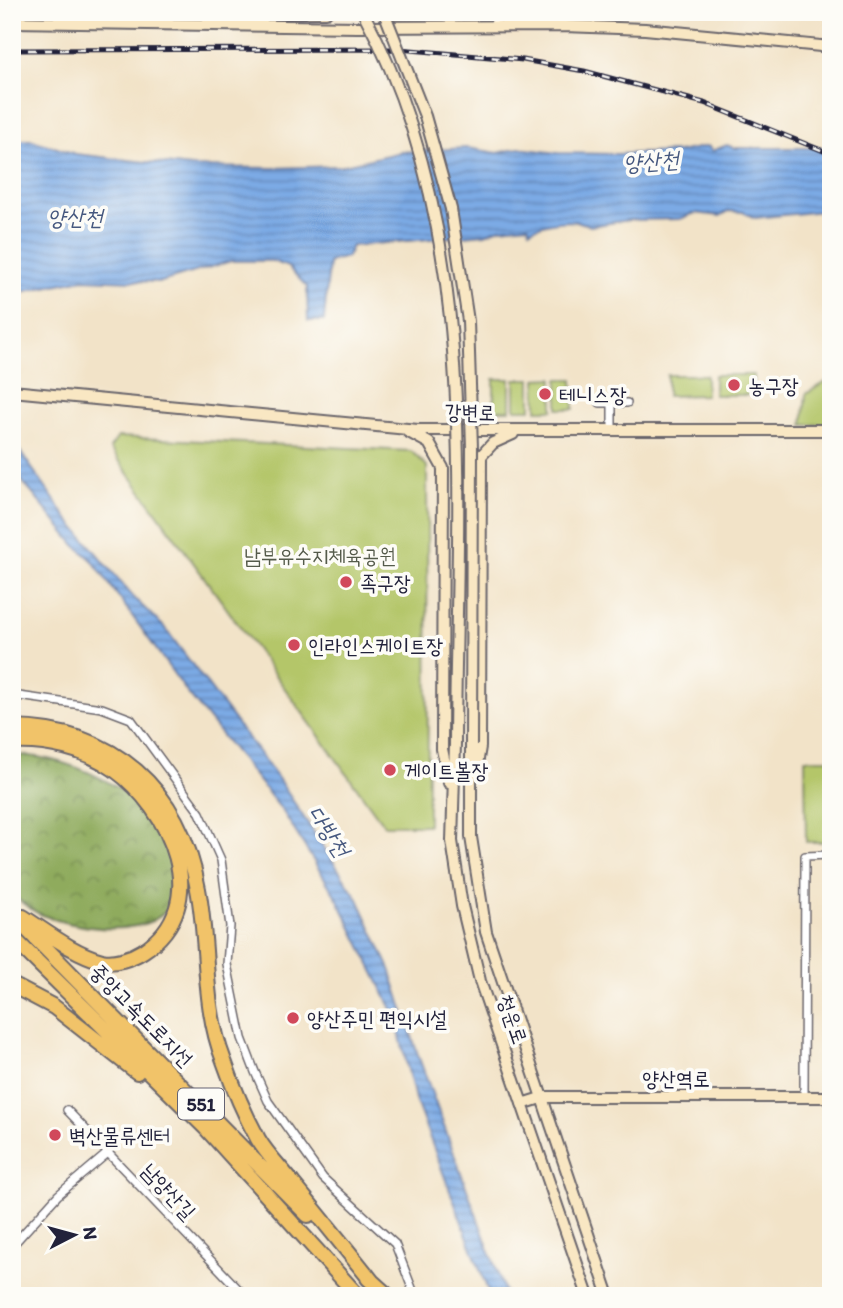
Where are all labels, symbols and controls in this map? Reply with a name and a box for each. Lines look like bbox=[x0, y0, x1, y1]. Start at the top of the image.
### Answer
water label: 양산천 bbox=[622, 145, 682, 177]
water label: 양산천 bbox=[47, 203, 105, 231]
place label: 농구장 bbox=[748, 373, 799, 398]
marker: 농구장 bbox=[726, 377, 742, 393]
place label: 테니스장 bbox=[559, 382, 627, 407]
marker: 테니스장 bbox=[537, 386, 553, 402]
street label: 강변로 bbox=[444, 399, 496, 425]
park label: 남부유수지체육공원 bbox=[244, 543, 396, 568]
place label: 족구장 bbox=[360, 570, 411, 595]
marker: 족구장 bbox=[338, 574, 354, 590]
place label: 인라인스케이트장 bbox=[308, 633, 443, 658]
marker: 인라인스케이트장 bbox=[286, 637, 302, 653]
place label: 게이트볼장 bbox=[404, 758, 489, 783]
marker: 게이트볼장 bbox=[382, 762, 398, 778]
water label: 다방천 bbox=[302, 800, 358, 864]
street label: 중앙고속도로지선 bbox=[85, 958, 199, 1072]
street label: 청운로 bbox=[493, 991, 533, 1047]
place label: 양산주민 편익시설 bbox=[307, 1006, 447, 1031]
marker: 양산주민 편익시설 bbox=[285, 1010, 301, 1026]
street label: 양산역로 bbox=[642, 1066, 710, 1091]
road number: 551 bbox=[178, 1088, 224, 1120]
place label: 벽산물류센터 bbox=[69, 1123, 170, 1148]
marker: 벽산물류센터 bbox=[47, 1127, 63, 1143]
street label: 남양산길 bbox=[137, 1158, 201, 1224]
north arrow bbox=[38, 1200, 108, 1270]
text: N bbox=[78, 1226, 103, 1241]

